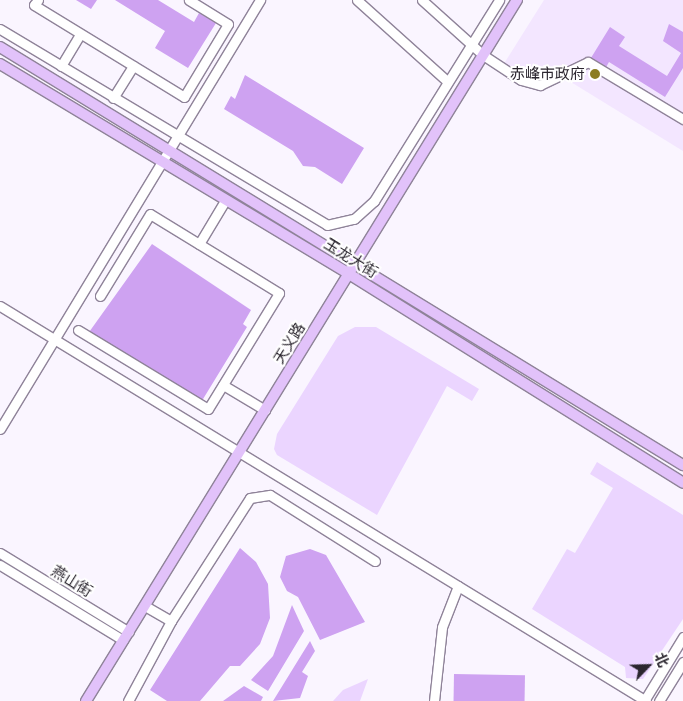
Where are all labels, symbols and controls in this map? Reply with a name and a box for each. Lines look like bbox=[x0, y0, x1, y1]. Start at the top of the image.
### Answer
place label: 赤峰市政府 bbox=[510, 65, 585, 83]
marker: 赤峰市政府 bbox=[589, 68, 601, 80]
street label: 玉龙大街 bbox=[321, 234, 381, 282]
street label: 天义路 bbox=[269, 319, 309, 367]
street label: 燕山街 bbox=[48, 561, 96, 601]
north arrow bbox=[623, 641, 673, 691]
text: 北 bbox=[651, 650, 673, 670]

